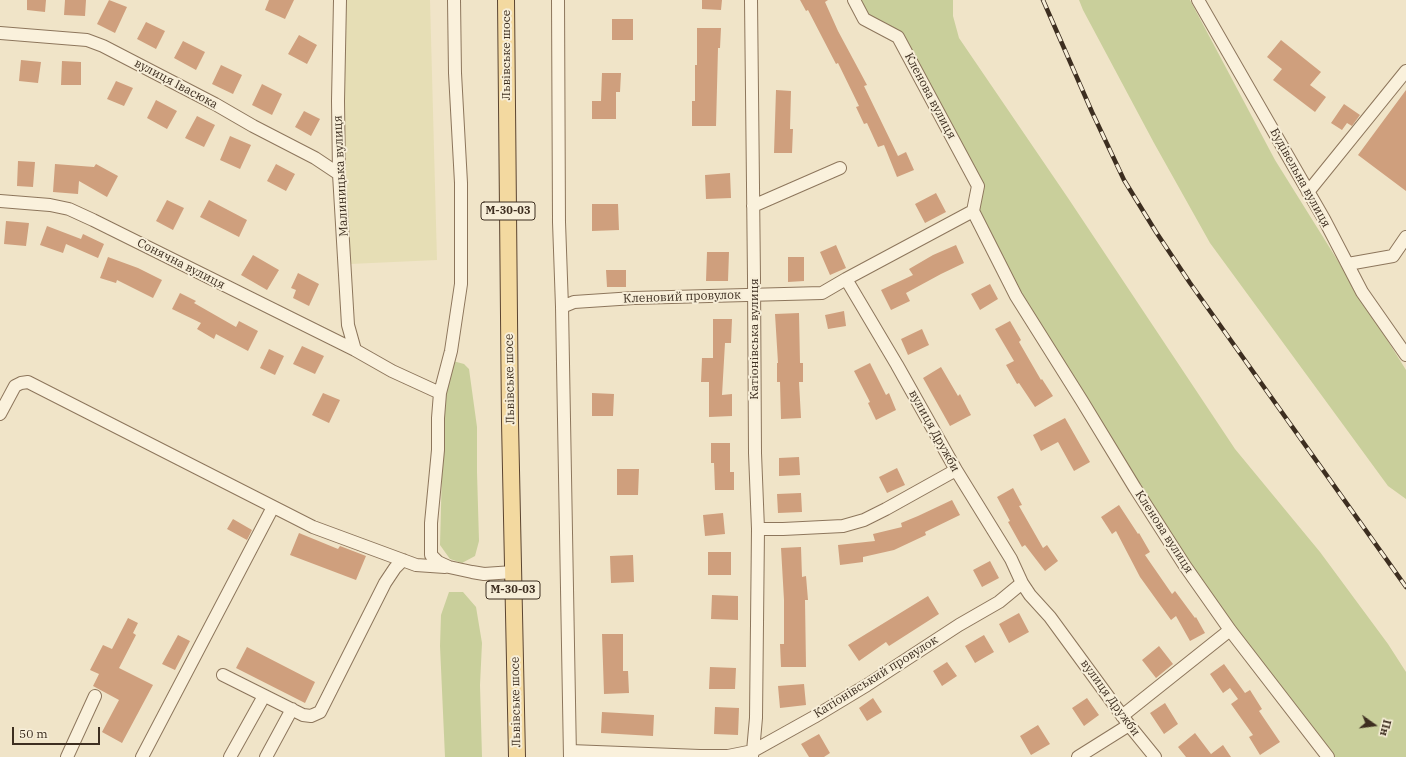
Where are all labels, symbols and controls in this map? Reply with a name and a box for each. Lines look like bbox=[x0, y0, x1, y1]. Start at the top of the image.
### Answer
street label: Львівське шосе bbox=[500, 10, 514, 100]
street label: Кленова вулиця bbox=[901, 50, 959, 142]
street label: вулиця Івасюка bbox=[132, 56, 220, 112]
street label: Малиницька вулиця bbox=[331, 115, 351, 237]
street label: Будівельна вулиця bbox=[1267, 126, 1333, 230]
road number: М-30-03 bbox=[481, 202, 535, 220]
street label: Сонячна вулиця bbox=[135, 236, 227, 292]
street label: Катіонівська вулиця bbox=[748, 278, 762, 400]
street label: Кленовий провулок bbox=[623, 288, 741, 306]
street label: Львівське шосе bbox=[502, 334, 518, 424]
street label: вулиця Дружби bbox=[906, 388, 962, 474]
street label: Кленова вулиця bbox=[1132, 488, 1196, 576]
road number: М-30-03 bbox=[486, 581, 540, 599]
street label: Катіонівський провулок bbox=[811, 633, 941, 721]
street label: Львівське шосе bbox=[508, 657, 524, 747]
street label: вулиця Дружби bbox=[1077, 657, 1143, 739]
north arrow bbox=[1354, 705, 1394, 745]
text: Пн bbox=[1377, 718, 1394, 738]
scale bar bbox=[14, 719, 102, 745]
text: 50 m bbox=[19, 726, 48, 741]

